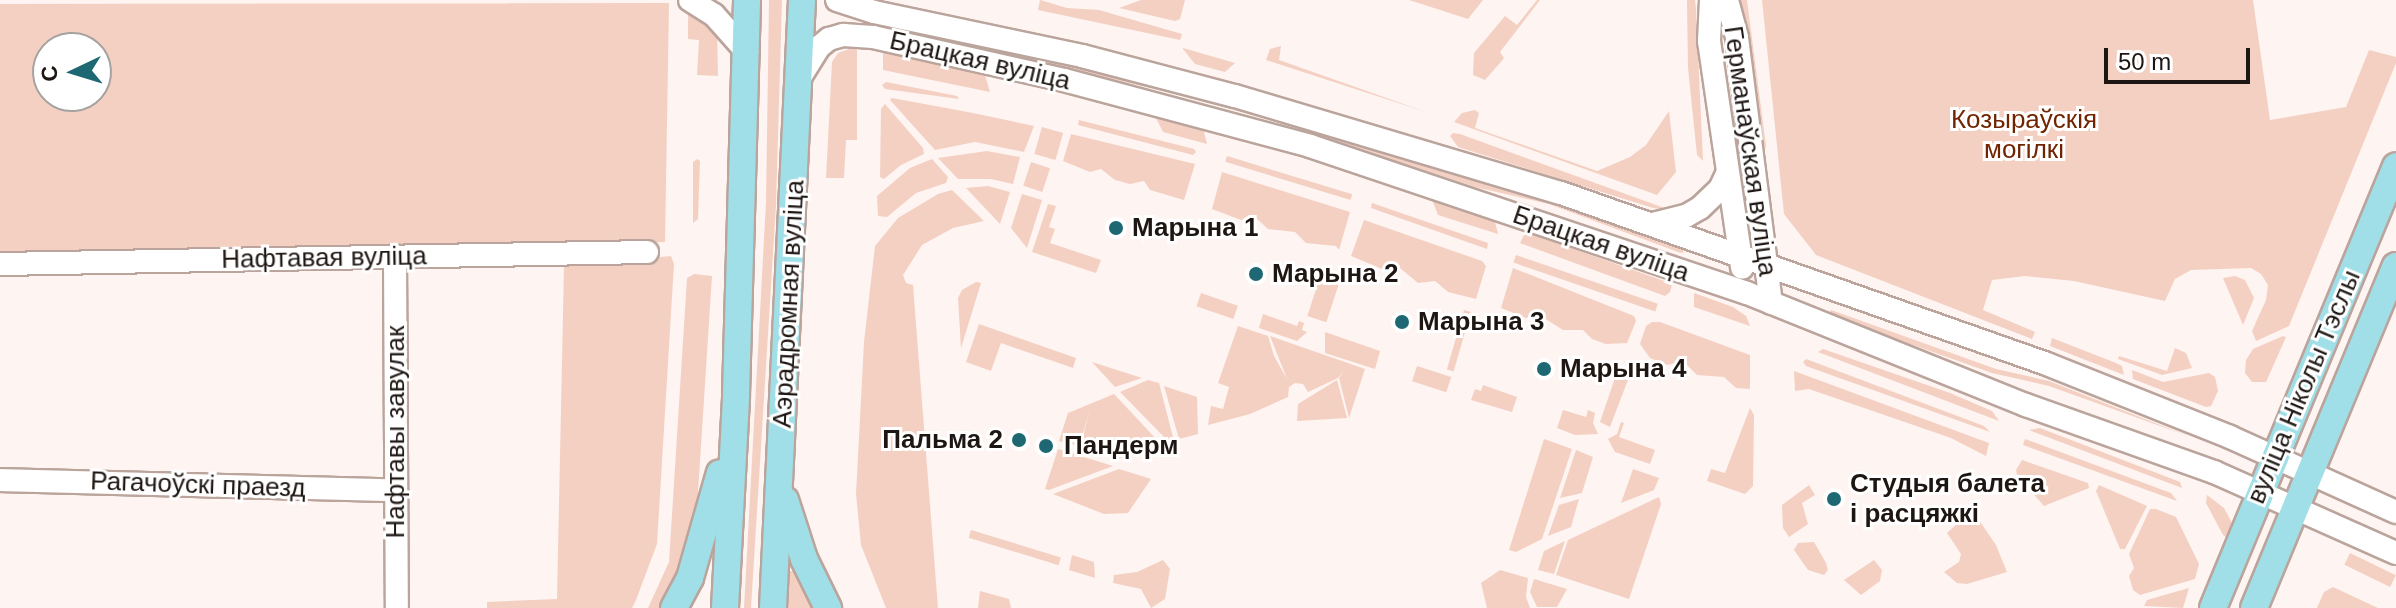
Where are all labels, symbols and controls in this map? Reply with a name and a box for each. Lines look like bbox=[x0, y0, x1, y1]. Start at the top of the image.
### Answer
street label: Германаўская вуліца bbox=[1717, 24, 1783, 278]
street label: Брацкая вуліца bbox=[887, 25, 1073, 97]
north arrow bbox=[32, 32, 112, 112]
scale bar bbox=[2108, 32, 2254, 82]
text: 50 m bbox=[2118, 48, 2171, 75]
text: С bbox=[37, 65, 63, 82]
park label: Козыраўскія могілкі bbox=[1951, 104, 2097, 166]
street label: Аэрадромная вуліца bbox=[767, 179, 811, 429]
street label: Брацкая вуліца bbox=[1509, 199, 1693, 289]
place label: Марына 1 bbox=[1132, 212, 1258, 244]
marker: Марына 1 bbox=[1107, 219, 1125, 237]
street label: Нафтавая вуліца bbox=[221, 241, 427, 275]
place label: Марына 2 bbox=[1272, 258, 1398, 290]
marker: Марына 2 bbox=[1247, 265, 1265, 283]
street label: вуліца Ніколы Тэслы bbox=[2241, 266, 2367, 508]
place label: Марына 3 bbox=[1418, 306, 1544, 338]
marker: Марына 3 bbox=[1393, 313, 1411, 331]
street label: Нафтавы завулак bbox=[380, 326, 412, 538]
place label: Марына 4 bbox=[1560, 353, 1686, 385]
marker: Марына 4 bbox=[1535, 360, 1553, 378]
place label: Пальма 2 bbox=[882, 424, 1003, 456]
place label: Пандерм bbox=[1064, 430, 1179, 462]
marker: Пальма 2 bbox=[1010, 431, 1028, 449]
marker: Пандерм bbox=[1035, 435, 1057, 457]
street label: Рагачоўскі праезд bbox=[90, 466, 306, 504]
place label: Студыя балета і расцяжкі bbox=[1850, 468, 2045, 530]
marker: Студыя балета і расцяжкі bbox=[1825, 490, 1843, 508]

